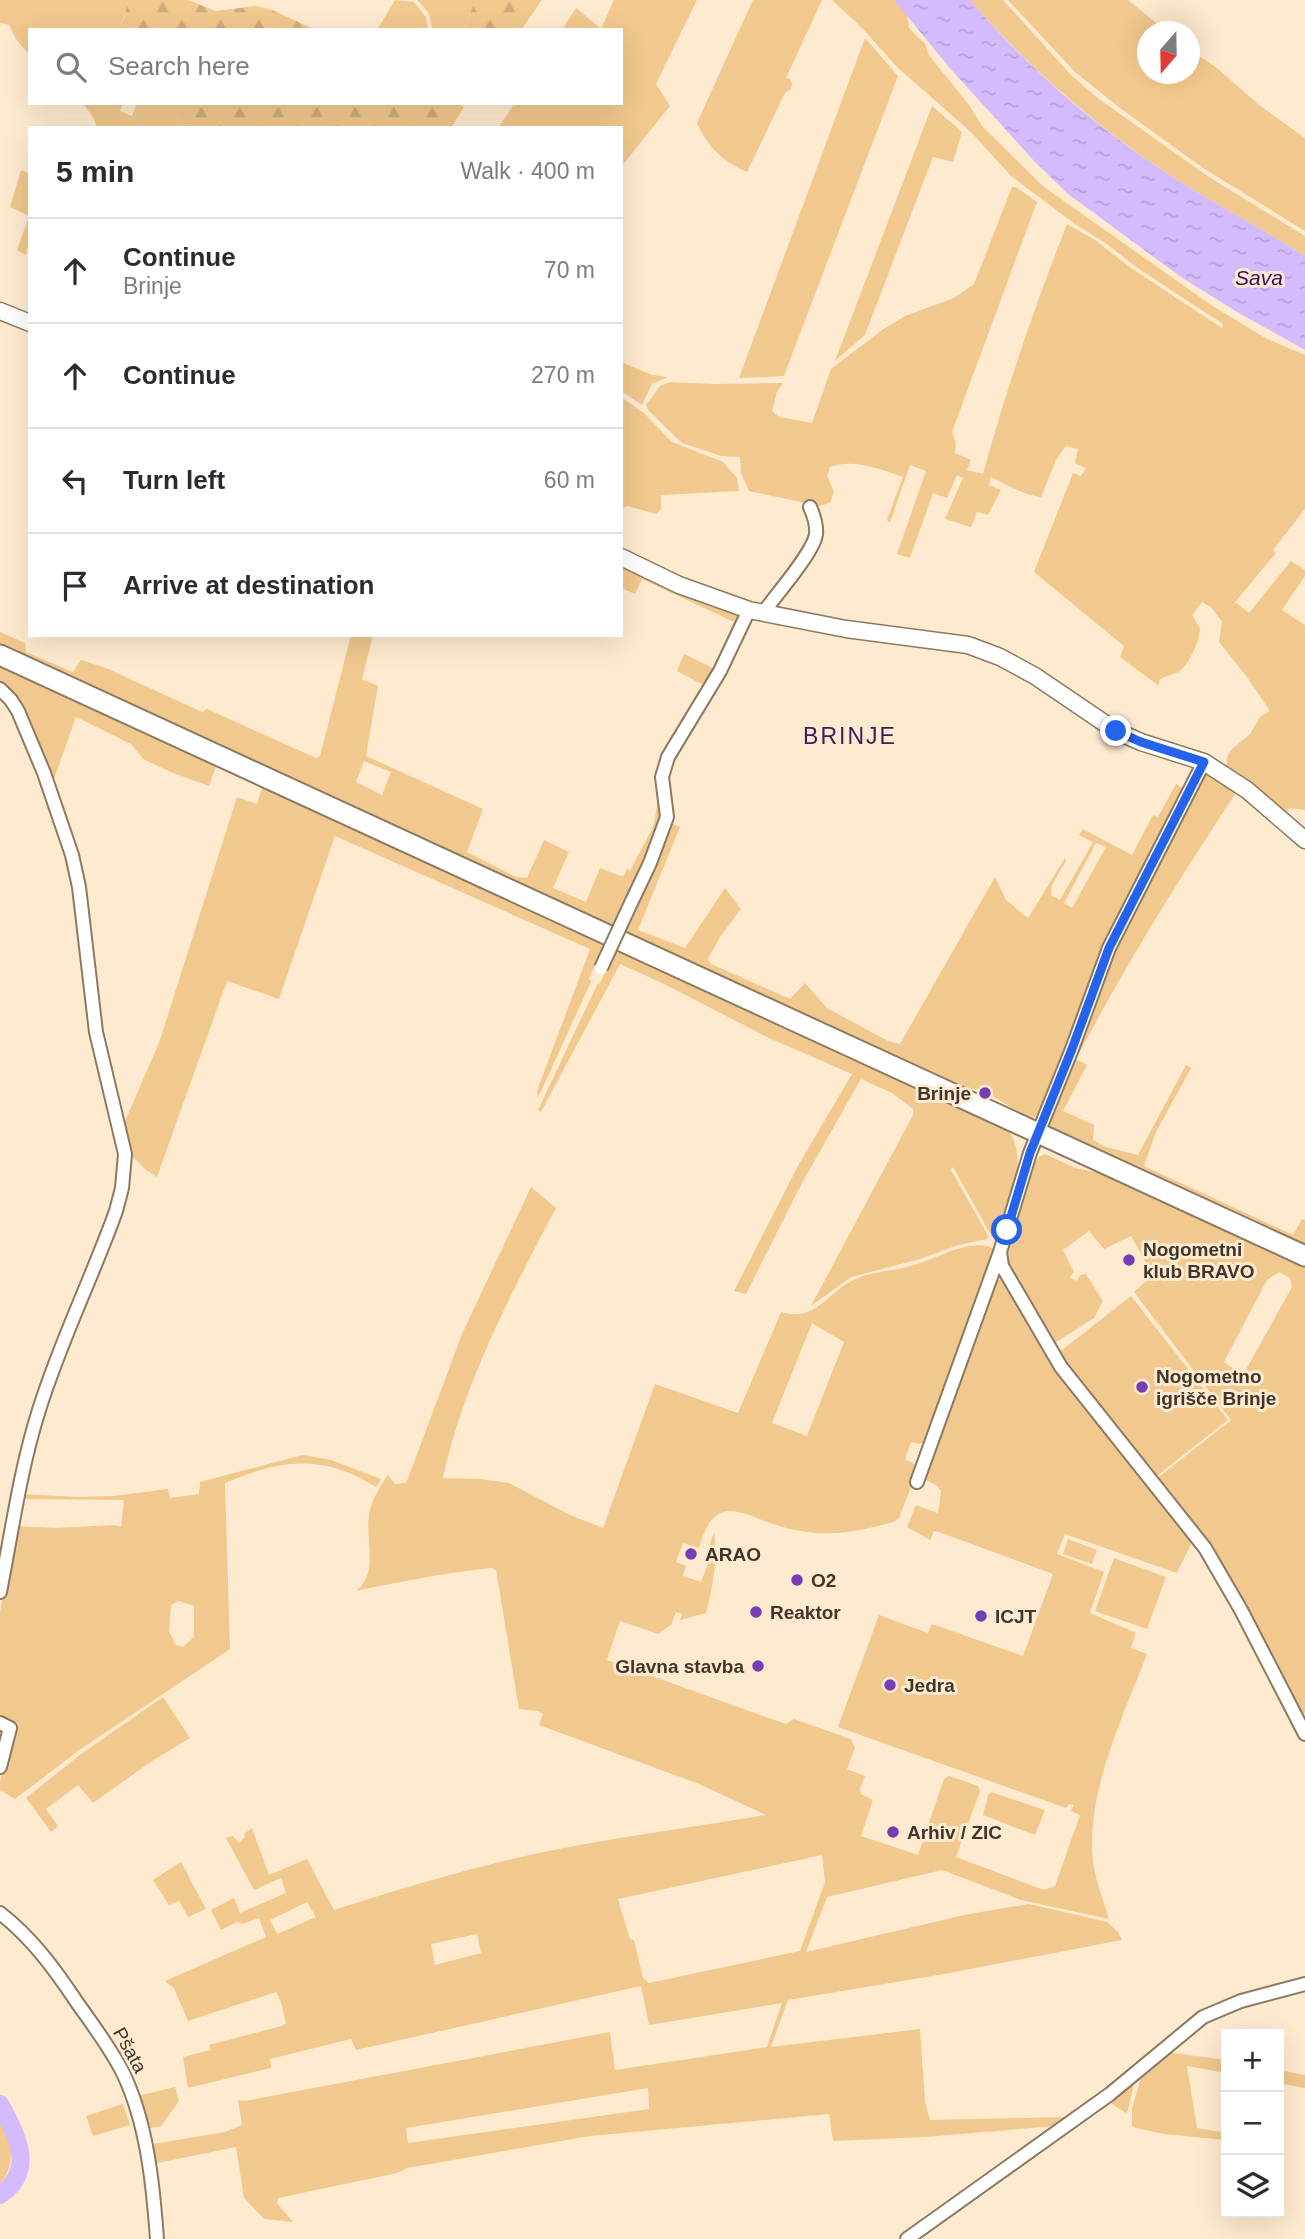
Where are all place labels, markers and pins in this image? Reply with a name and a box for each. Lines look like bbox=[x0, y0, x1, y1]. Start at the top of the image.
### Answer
place label: Brinje bbox=[917, 1083, 971, 1104]
marker: Brinje bbox=[977, 1085, 993, 1101]
place label: Nogometni klub BRAVO bbox=[1143, 1239, 1255, 1282]
marker: Nogometni klub BRAVO bbox=[1121, 1252, 1137, 1268]
place label: Nogometno igrišče Brinje bbox=[1156, 1366, 1276, 1409]
marker: Nogometno igrišče Brinje bbox=[1134, 1379, 1150, 1395]
place label: ARAO bbox=[705, 1544, 761, 1565]
marker: ARAO bbox=[683, 1546, 699, 1562]
place label: O2 bbox=[811, 1570, 836, 1591]
marker: O2 bbox=[789, 1572, 805, 1588]
place label: Reaktor bbox=[770, 1602, 841, 1623]
marker: Reaktor bbox=[748, 1604, 764, 1620]
place label: ICJT bbox=[995, 1606, 1037, 1627]
marker: ICJT bbox=[973, 1608, 989, 1624]
place label: Glavna stavba bbox=[615, 1656, 744, 1677]
marker: Glavna stavba bbox=[750, 1658, 766, 1674]
place label: Jedra bbox=[904, 1675, 955, 1696]
marker: Jedra bbox=[882, 1677, 898, 1693]
place label: Arhiv / ZIC bbox=[907, 1822, 1002, 1843]
marker: Arhiv / ZIC bbox=[885, 1824, 901, 1840]

